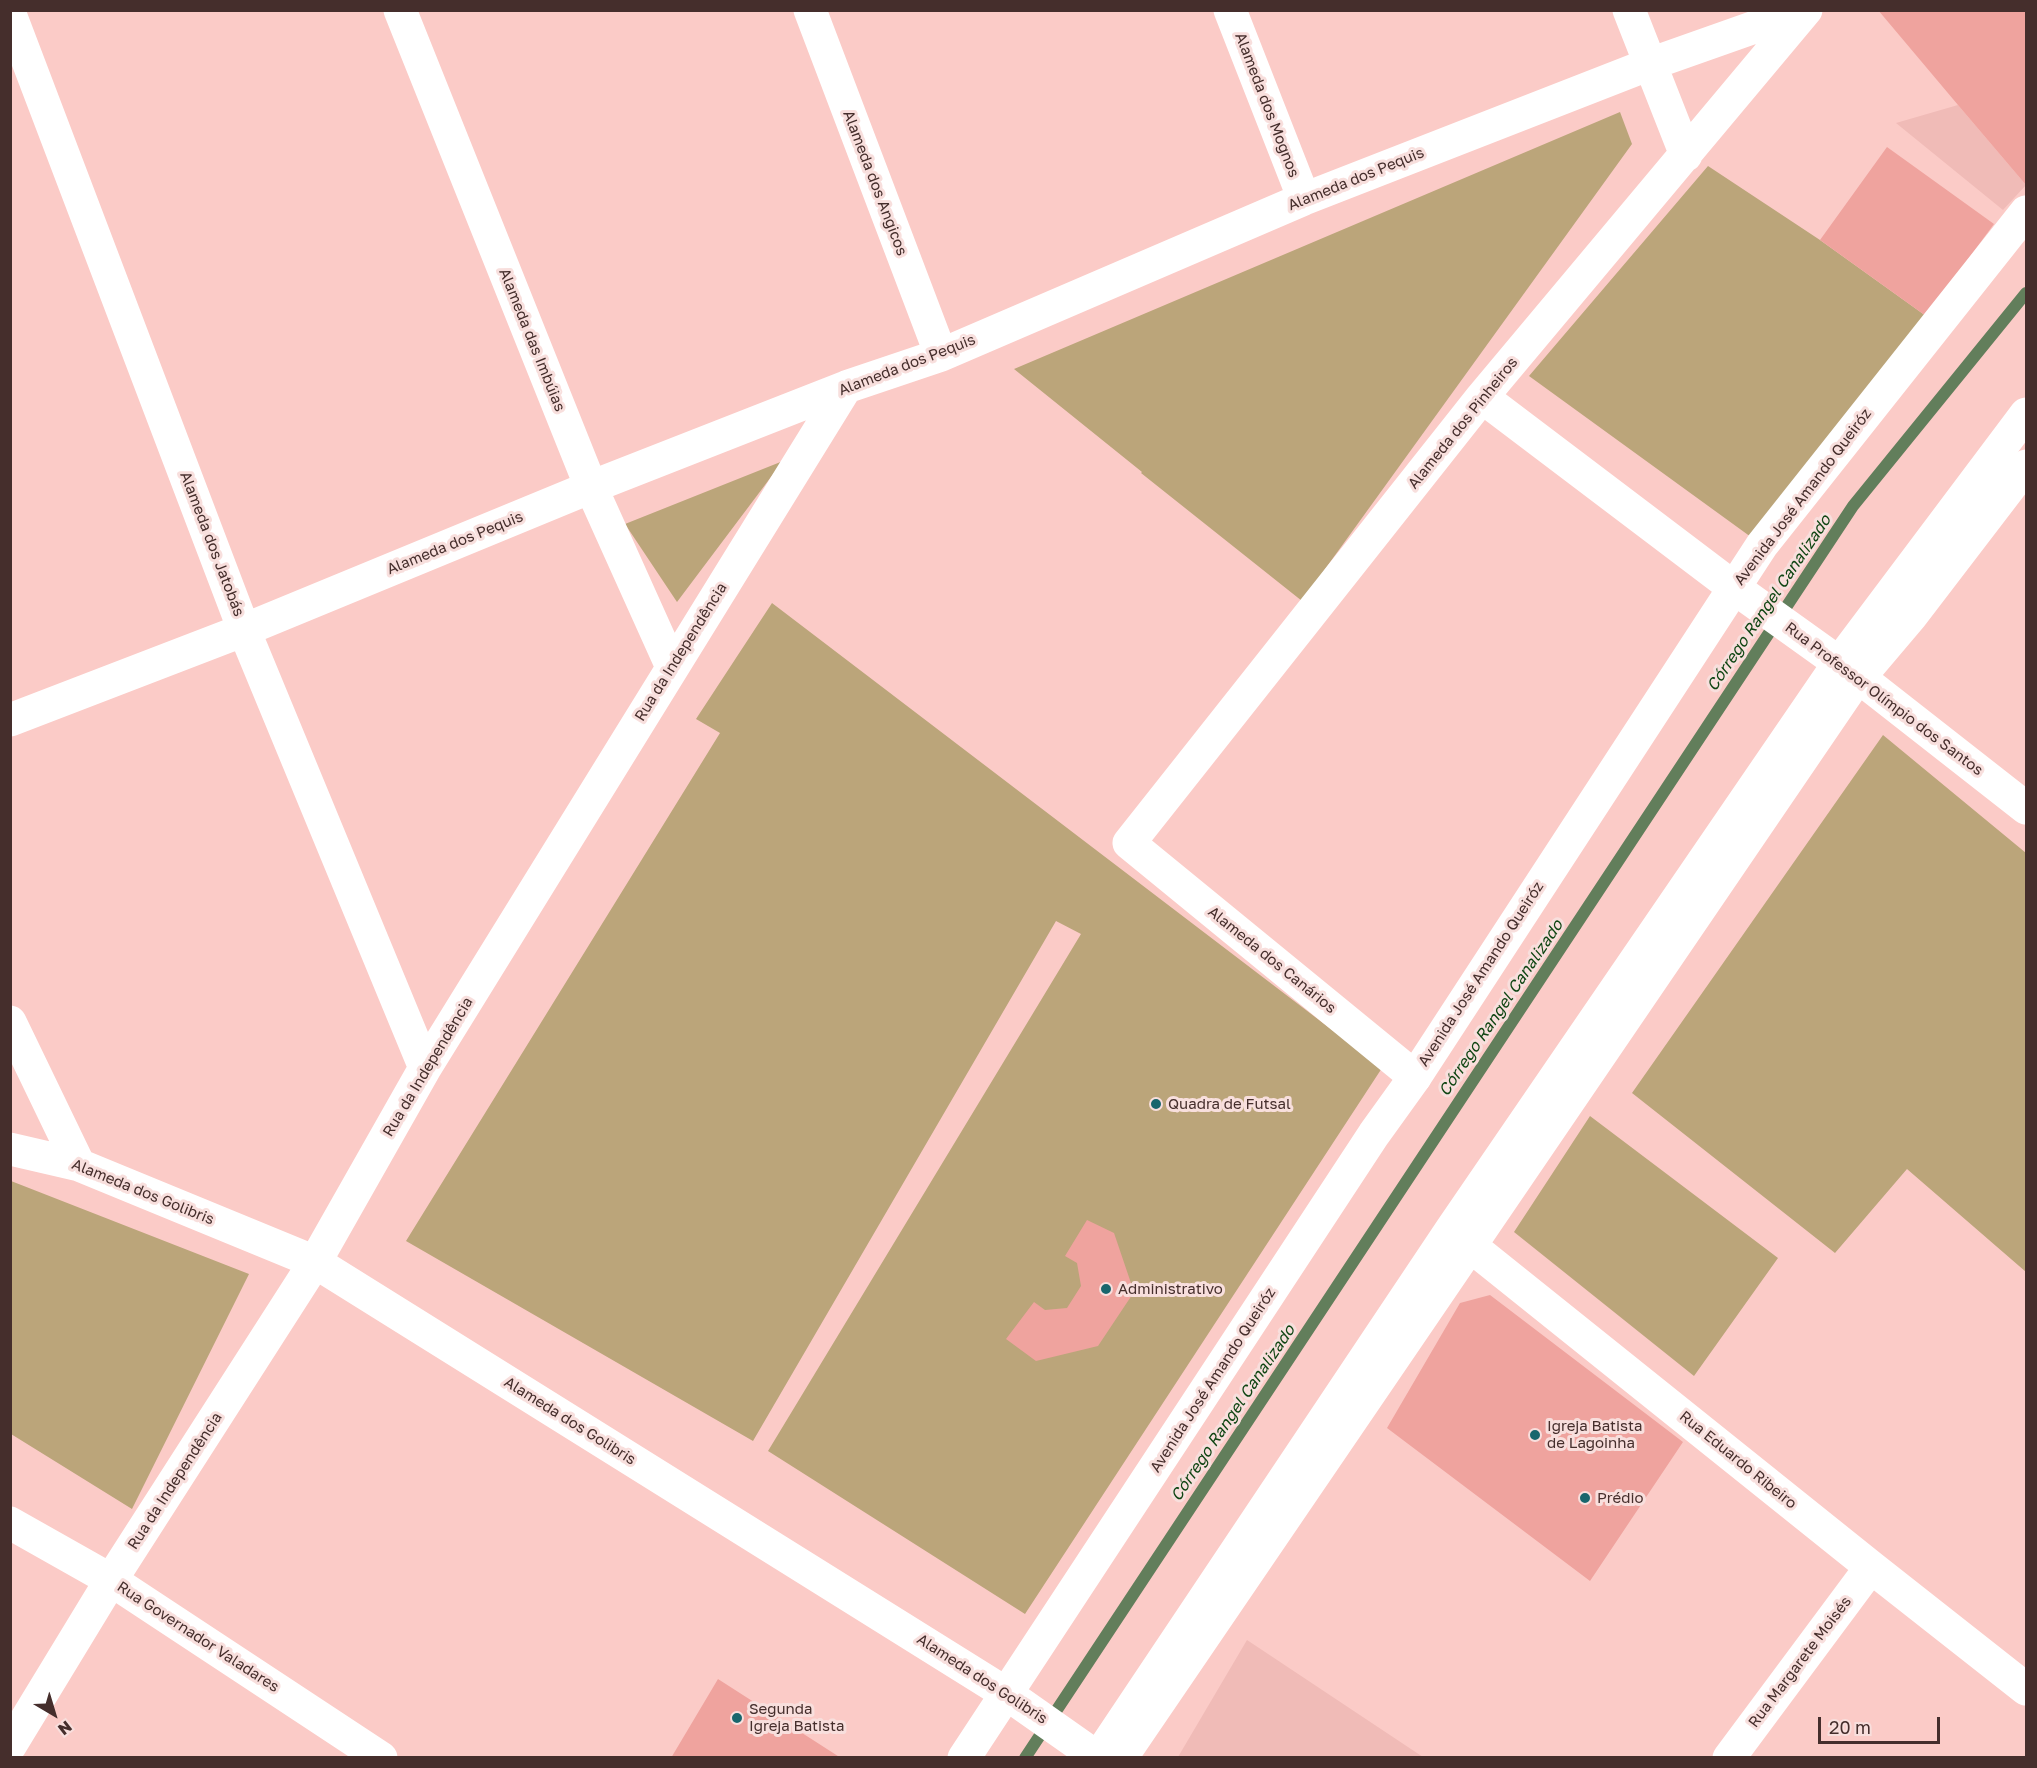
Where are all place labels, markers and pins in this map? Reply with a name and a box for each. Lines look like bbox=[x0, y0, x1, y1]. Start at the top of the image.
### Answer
place label: Quadra de Futsal bbox=[1168, 1095, 1291, 1113]
marker: Quadra de Futsal bbox=[1149, 1097, 1163, 1111]
place label: Administrativo bbox=[1118, 1280, 1223, 1298]
marker: Administrativo bbox=[1099, 1282, 1113, 1296]
place label: Igreja Batista de Lagoinha bbox=[1547, 1417, 1642, 1452]
marker: Igreja Batista de Lagoinha bbox=[1528, 1428, 1542, 1442]
place label: Prédio bbox=[1597, 1489, 1643, 1507]
marker: Prédio bbox=[1578, 1491, 1592, 1505]
place label: Segunda Igreja Batista bbox=[749, 1700, 844, 1735]
marker: Segunda Igreja Batista bbox=[730, 1711, 744, 1725]

